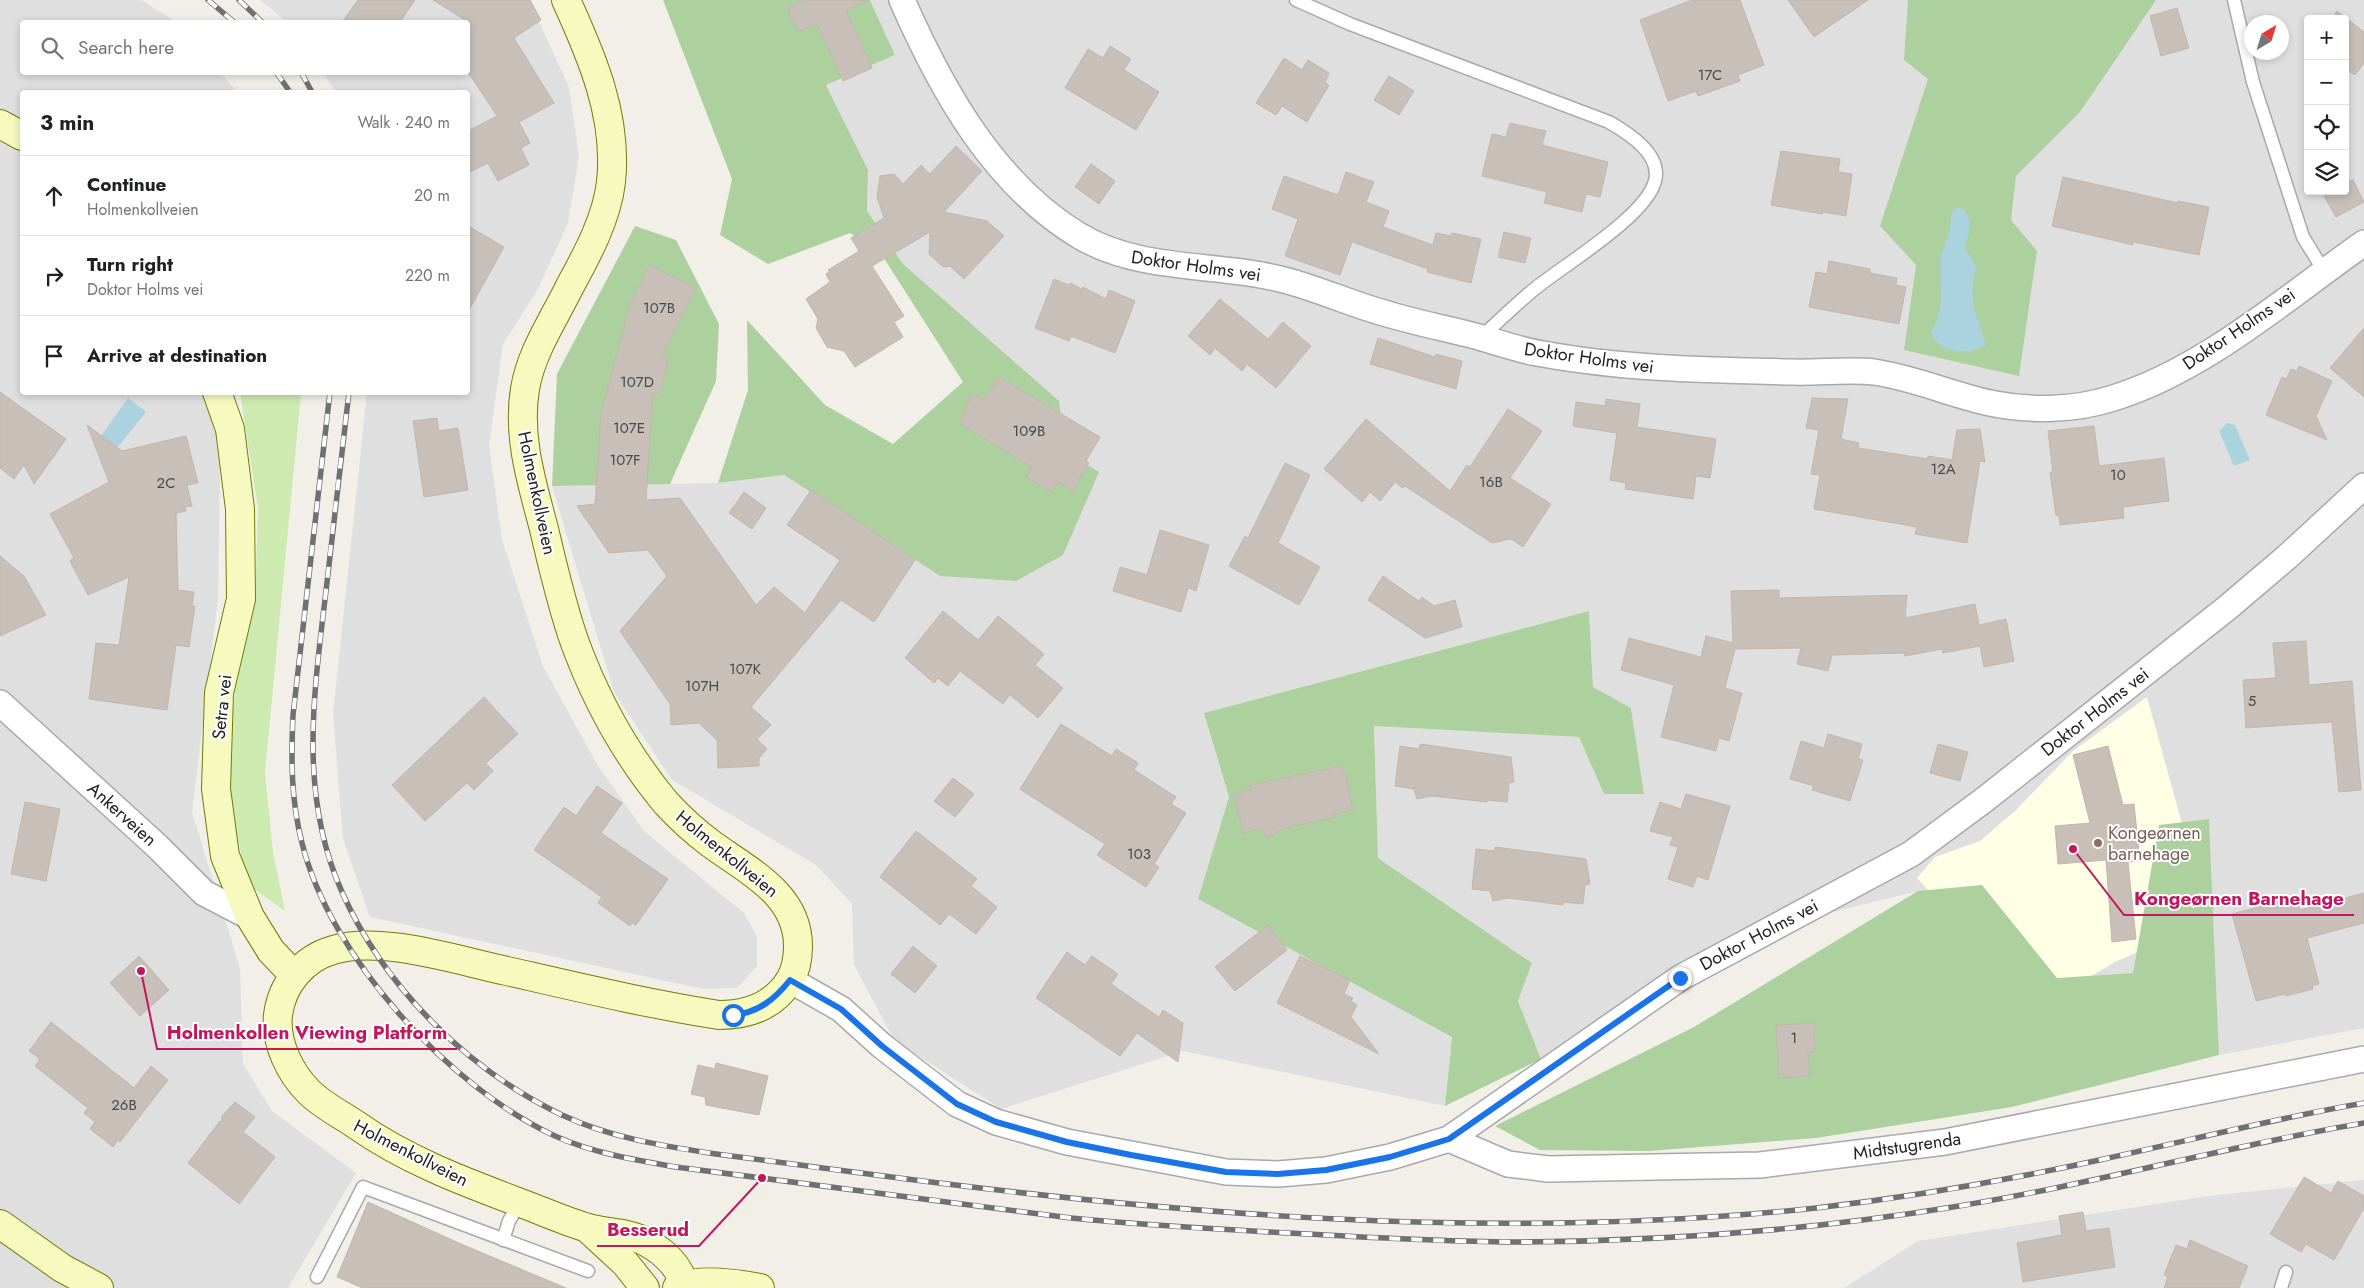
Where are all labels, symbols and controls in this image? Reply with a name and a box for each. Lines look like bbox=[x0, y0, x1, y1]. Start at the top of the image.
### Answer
north arrow bbox=[2244, 15, 2289, 60]
map controls bbox=[2304, 15, 2349, 195]
button: + bbox=[2304, 15, 2349, 60]
search box bbox=[20, 20, 470, 75]
icon: search bbox=[38, 34, 66, 62]
text: Search here bbox=[78, 34, 174, 61]
button: − bbox=[2304, 60, 2349, 105]
house number: 17C bbox=[1698, 64, 1722, 86]
button: locate bbox=[2304, 105, 2349, 150]
text: 3 min bbox=[40, 108, 94, 138]
text: Walk · 240 m bbox=[358, 111, 450, 134]
button: layers bbox=[2304, 150, 2349, 195]
text: Continue bbox=[87, 171, 166, 198]
icon: ahead bbox=[40, 182, 68, 210]
text: 20 m bbox=[414, 184, 450, 207]
text: Holmenkollveien bbox=[87, 198, 199, 221]
street label: Doktor Holms vei bbox=[1129, 244, 1263, 288]
text: Turn right bbox=[87, 251, 173, 278]
icon: right bbox=[40, 262, 68, 290]
text: 220 m bbox=[405, 264, 450, 287]
text: Doktor Holms vei bbox=[87, 278, 203, 301]
street label: Doktor Holms vei bbox=[2177, 282, 2301, 376]
house number: 107B bbox=[643, 297, 675, 319]
street label: Doktor Holms vei bbox=[1522, 336, 1656, 380]
icon: arrive bbox=[40, 342, 68, 370]
text: Arrive at destination bbox=[87, 342, 267, 369]
house number: 107D bbox=[620, 371, 654, 393]
house number: 107E bbox=[613, 417, 645, 439]
house number: 109B bbox=[1013, 420, 1045, 442]
street label: Holmenkollveien bbox=[511, 429, 563, 557]
house number: 107F bbox=[609, 449, 641, 471]
house number: 12A bbox=[1930, 458, 1956, 480]
house number: 10 bbox=[2110, 464, 2126, 486]
house number: 16B bbox=[1479, 471, 1503, 493]
house number: 2C bbox=[157, 472, 175, 494]
house number: 107K bbox=[729, 658, 762, 680]
street label: Doktor Holms vei bbox=[2035, 661, 2155, 763]
street label: Setra vei bbox=[206, 673, 238, 741]
house number: 107H bbox=[685, 675, 719, 697]
house number: 5 bbox=[2248, 690, 2256, 712]
street label: Ankerveien bbox=[82, 776, 162, 852]
street label: Holmenkollveien bbox=[670, 804, 784, 904]
place label: Kongeørnen barnehage bbox=[2108, 820, 2201, 867]
marker: Kongeørnen barnehage bbox=[2092, 837, 2104, 849]
house number: 103 bbox=[1127, 843, 1151, 865]
callout: Kongeørnen Barnehage bbox=[2124, 881, 2354, 915]
text: Kongeørnen Barnehage bbox=[2134, 885, 2344, 912]
street label: Doktor Holms vei bbox=[1695, 893, 1823, 977]
route end bbox=[1669, 967, 1692, 990]
route start bbox=[722, 1004, 745, 1027]
callout: Holmenkollen Viewing Platform bbox=[157, 1015, 457, 1049]
text: Holmenkollen Viewing Platform bbox=[167, 1019, 447, 1046]
house number: 1 bbox=[1791, 1027, 1797, 1049]
house number: 26B bbox=[111, 1094, 137, 1116]
street label: Holmenkollveien bbox=[349, 1113, 473, 1193]
street label: Midtstugrenda bbox=[1851, 1126, 1963, 1166]
callout: Besserud bbox=[597, 1212, 699, 1246]
text: Besserud bbox=[607, 1216, 689, 1243]

